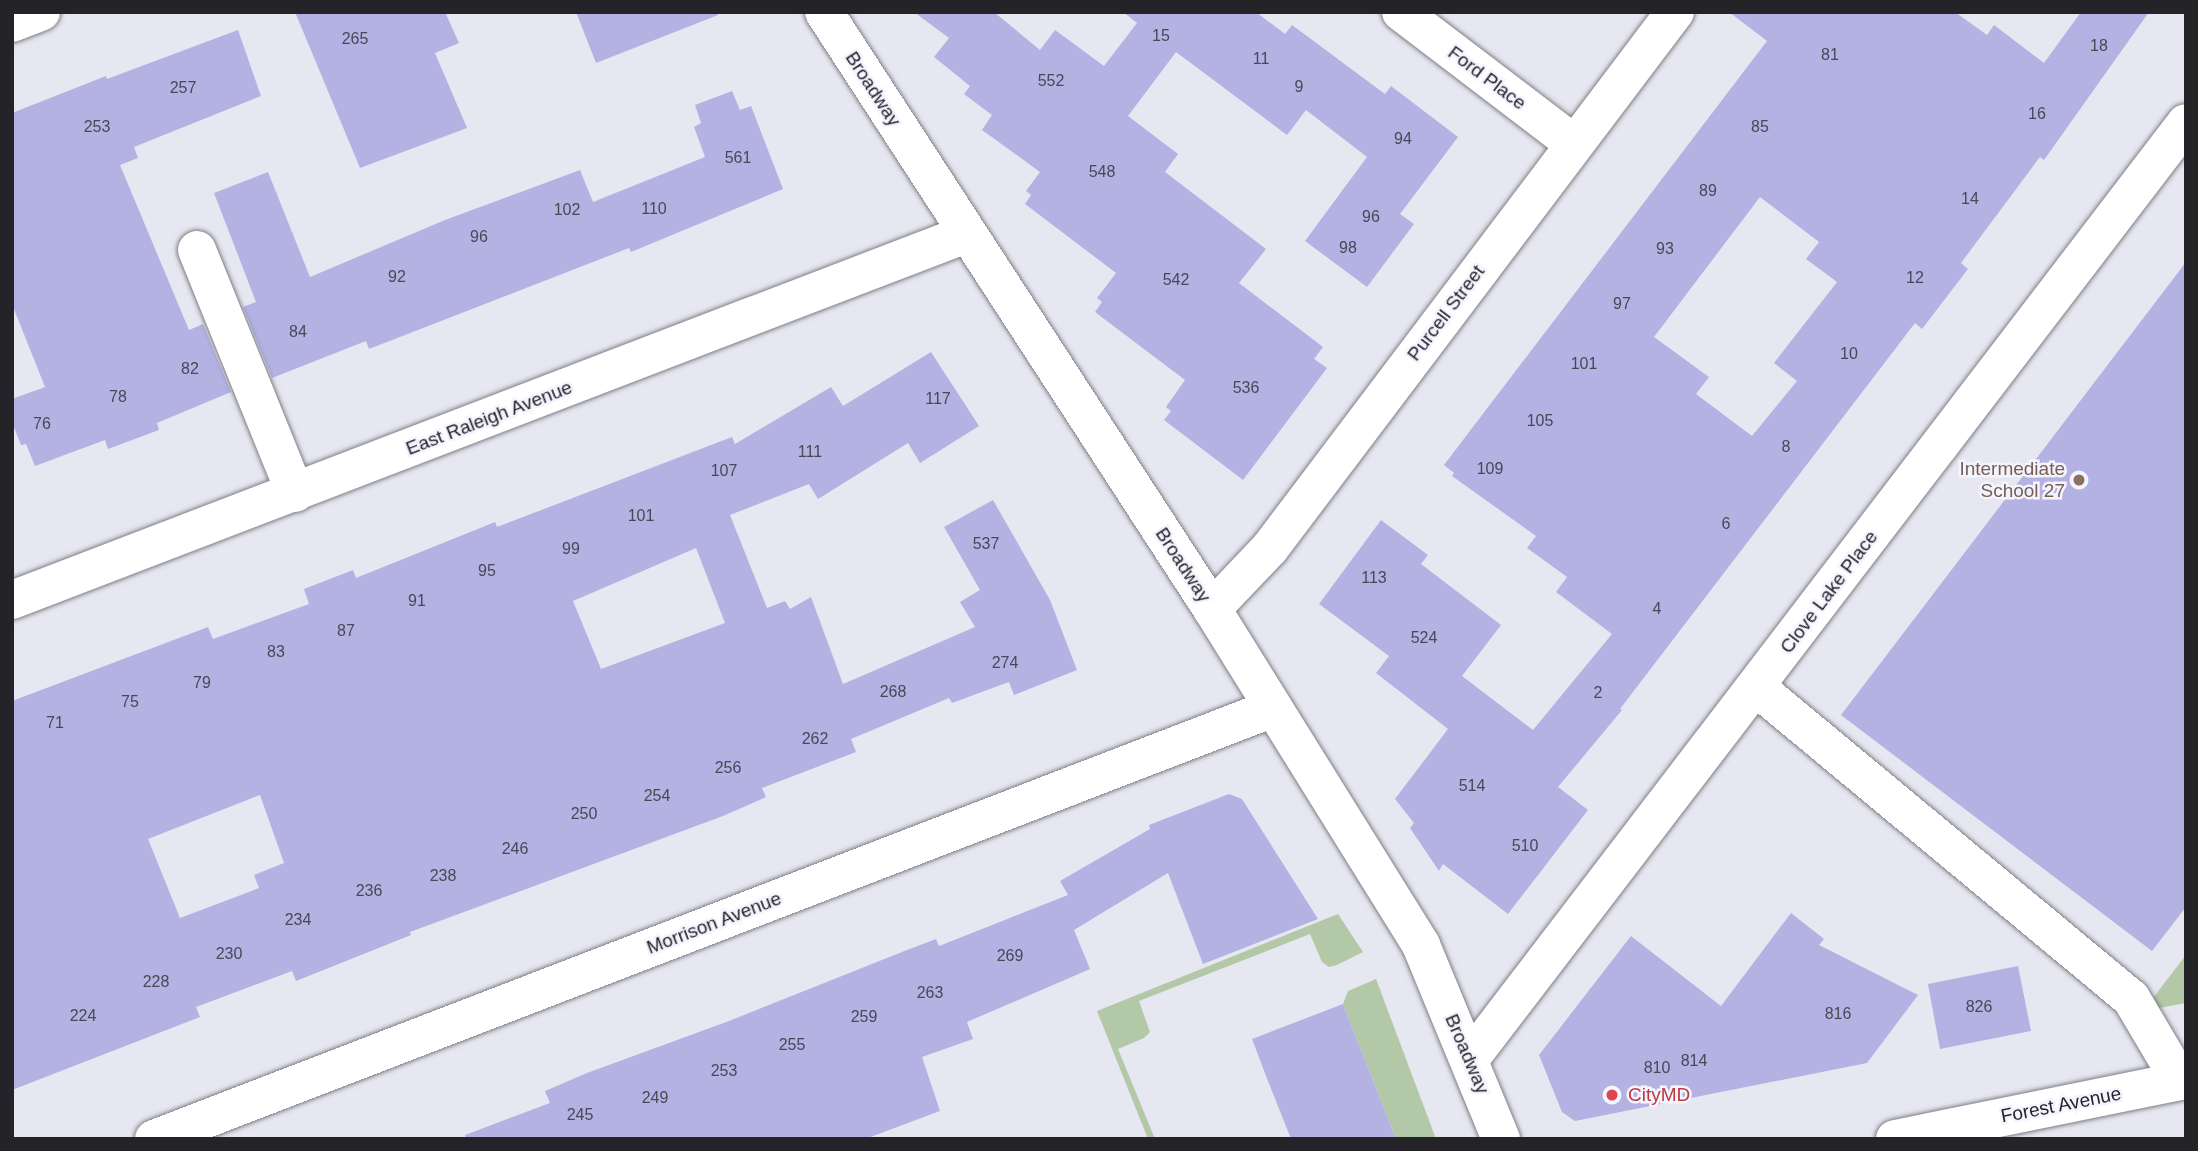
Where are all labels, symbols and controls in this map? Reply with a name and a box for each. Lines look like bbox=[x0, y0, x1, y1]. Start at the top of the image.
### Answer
house number: 15 bbox=[1152, 26, 1170, 46]
house number: 265 bbox=[342, 29, 368, 49]
house number: 18 bbox=[2090, 36, 2108, 56]
street label: Ford Place bbox=[1443, 41, 1531, 115]
house number: 81 bbox=[1821, 45, 1839, 65]
street label: Broadway bbox=[840, 47, 906, 131]
house number: 11 bbox=[1253, 49, 1269, 69]
house number: 552 bbox=[1038, 71, 1064, 91]
house number: 9 bbox=[1295, 77, 1303, 97]
house number: 257 bbox=[170, 78, 196, 98]
house number: 16 bbox=[2028, 104, 2046, 124]
house number: 253 bbox=[84, 117, 110, 137]
house number: 85 bbox=[1751, 117, 1769, 137]
house number: 94 bbox=[1394, 129, 1412, 149]
house number: 561 bbox=[725, 148, 751, 168]
house number: 548 bbox=[1089, 162, 1115, 182]
house number: 89 bbox=[1699, 181, 1717, 201]
house number: 14 bbox=[1961, 189, 1979, 209]
house number: 110 bbox=[641, 199, 667, 219]
house number: 102 bbox=[554, 200, 580, 220]
house number: 96 bbox=[1362, 207, 1380, 227]
house number: 96 bbox=[470, 227, 488, 247]
house number: 98 bbox=[1339, 238, 1357, 258]
house number: 93 bbox=[1656, 239, 1674, 259]
street label: Purcell Street bbox=[1403, 261, 1489, 365]
house number: 92 bbox=[388, 267, 406, 287]
house number: 12 bbox=[1906, 268, 1924, 288]
house number: 542 bbox=[1163, 270, 1189, 290]
house number: 97 bbox=[1613, 294, 1631, 314]
house number: 84 bbox=[289, 322, 307, 342]
house number: 10 bbox=[1840, 344, 1858, 364]
house number: 101 bbox=[1571, 354, 1597, 374]
house number: 82 bbox=[181, 359, 199, 379]
street label: East Raleigh Avenue bbox=[402, 376, 576, 460]
house number: 536 bbox=[1233, 378, 1259, 398]
house number: 78 bbox=[109, 387, 127, 407]
house number: 117 bbox=[925, 389, 951, 409]
house number: 105 bbox=[1527, 411, 1553, 431]
house number: 76 bbox=[33, 414, 51, 434]
house number: 8 bbox=[1782, 437, 1790, 457]
house number: 111 bbox=[798, 442, 822, 462]
place label: Intermediate School 27 bbox=[1959, 458, 2065, 502]
house number: 109 bbox=[1477, 459, 1503, 479]
house number: 107 bbox=[711, 461, 737, 481]
marker: Intermediate School 27 bbox=[2071, 472, 2087, 488]
house number: 101 bbox=[628, 506, 654, 526]
house number: 6 bbox=[1722, 514, 1730, 534]
street label: Broadway bbox=[1150, 523, 1216, 607]
street label: Clove Lake Place bbox=[1775, 526, 1883, 658]
house number: 537 bbox=[973, 534, 999, 554]
house number: 99 bbox=[562, 539, 580, 559]
house number: 95 bbox=[478, 561, 496, 581]
house number: 113 bbox=[1361, 568, 1387, 588]
house number: 91 bbox=[408, 591, 426, 611]
house number: 4 bbox=[1653, 599, 1661, 619]
house number: 87 bbox=[337, 621, 355, 641]
house number: 524 bbox=[1411, 628, 1437, 648]
house number: 83 bbox=[267, 642, 285, 662]
house number: 274 bbox=[992, 653, 1018, 673]
house number: 79 bbox=[193, 673, 211, 693]
house number: 268 bbox=[880, 682, 906, 702]
house number: 2 bbox=[1594, 683, 1602, 703]
house number: 75 bbox=[121, 692, 139, 712]
house number: 71 bbox=[46, 713, 64, 733]
house number: 262 bbox=[802, 729, 828, 749]
house number: 256 bbox=[715, 758, 741, 778]
house number: 514 bbox=[1459, 776, 1485, 796]
house number: 254 bbox=[644, 786, 670, 806]
house number: 250 bbox=[571, 804, 597, 824]
house number: 510 bbox=[1512, 836, 1538, 856]
house number: 246 bbox=[502, 839, 528, 859]
house number: 238 bbox=[430, 866, 456, 886]
house number: 236 bbox=[356, 881, 382, 901]
street label: Morrison Avenue bbox=[643, 887, 785, 959]
house number: 234 bbox=[285, 910, 311, 930]
house number: 230 bbox=[216, 944, 242, 964]
house number: 269 bbox=[997, 946, 1023, 966]
house number: 228 bbox=[143, 972, 169, 992]
house number: 263 bbox=[917, 983, 943, 1003]
house number: 826 bbox=[1966, 997, 1992, 1017]
house number: 816 bbox=[1825, 1004, 1851, 1024]
house number: 224 bbox=[70, 1006, 96, 1026]
house number: 259 bbox=[851, 1007, 877, 1027]
street label: Broadway bbox=[1440, 1011, 1494, 1097]
house number: 255 bbox=[779, 1035, 805, 1055]
house number: 814 bbox=[1681, 1051, 1707, 1071]
house number: 810 bbox=[1644, 1058, 1670, 1078]
house number: 253 bbox=[711, 1061, 737, 1081]
street label: Forest Avenue bbox=[1998, 1082, 2124, 1128]
place label: CityMD bbox=[1628, 1084, 1690, 1106]
marker: CityMD bbox=[1602, 1085, 1622, 1105]
house number: 249 bbox=[642, 1088, 668, 1108]
house number: 245 bbox=[567, 1105, 593, 1125]

